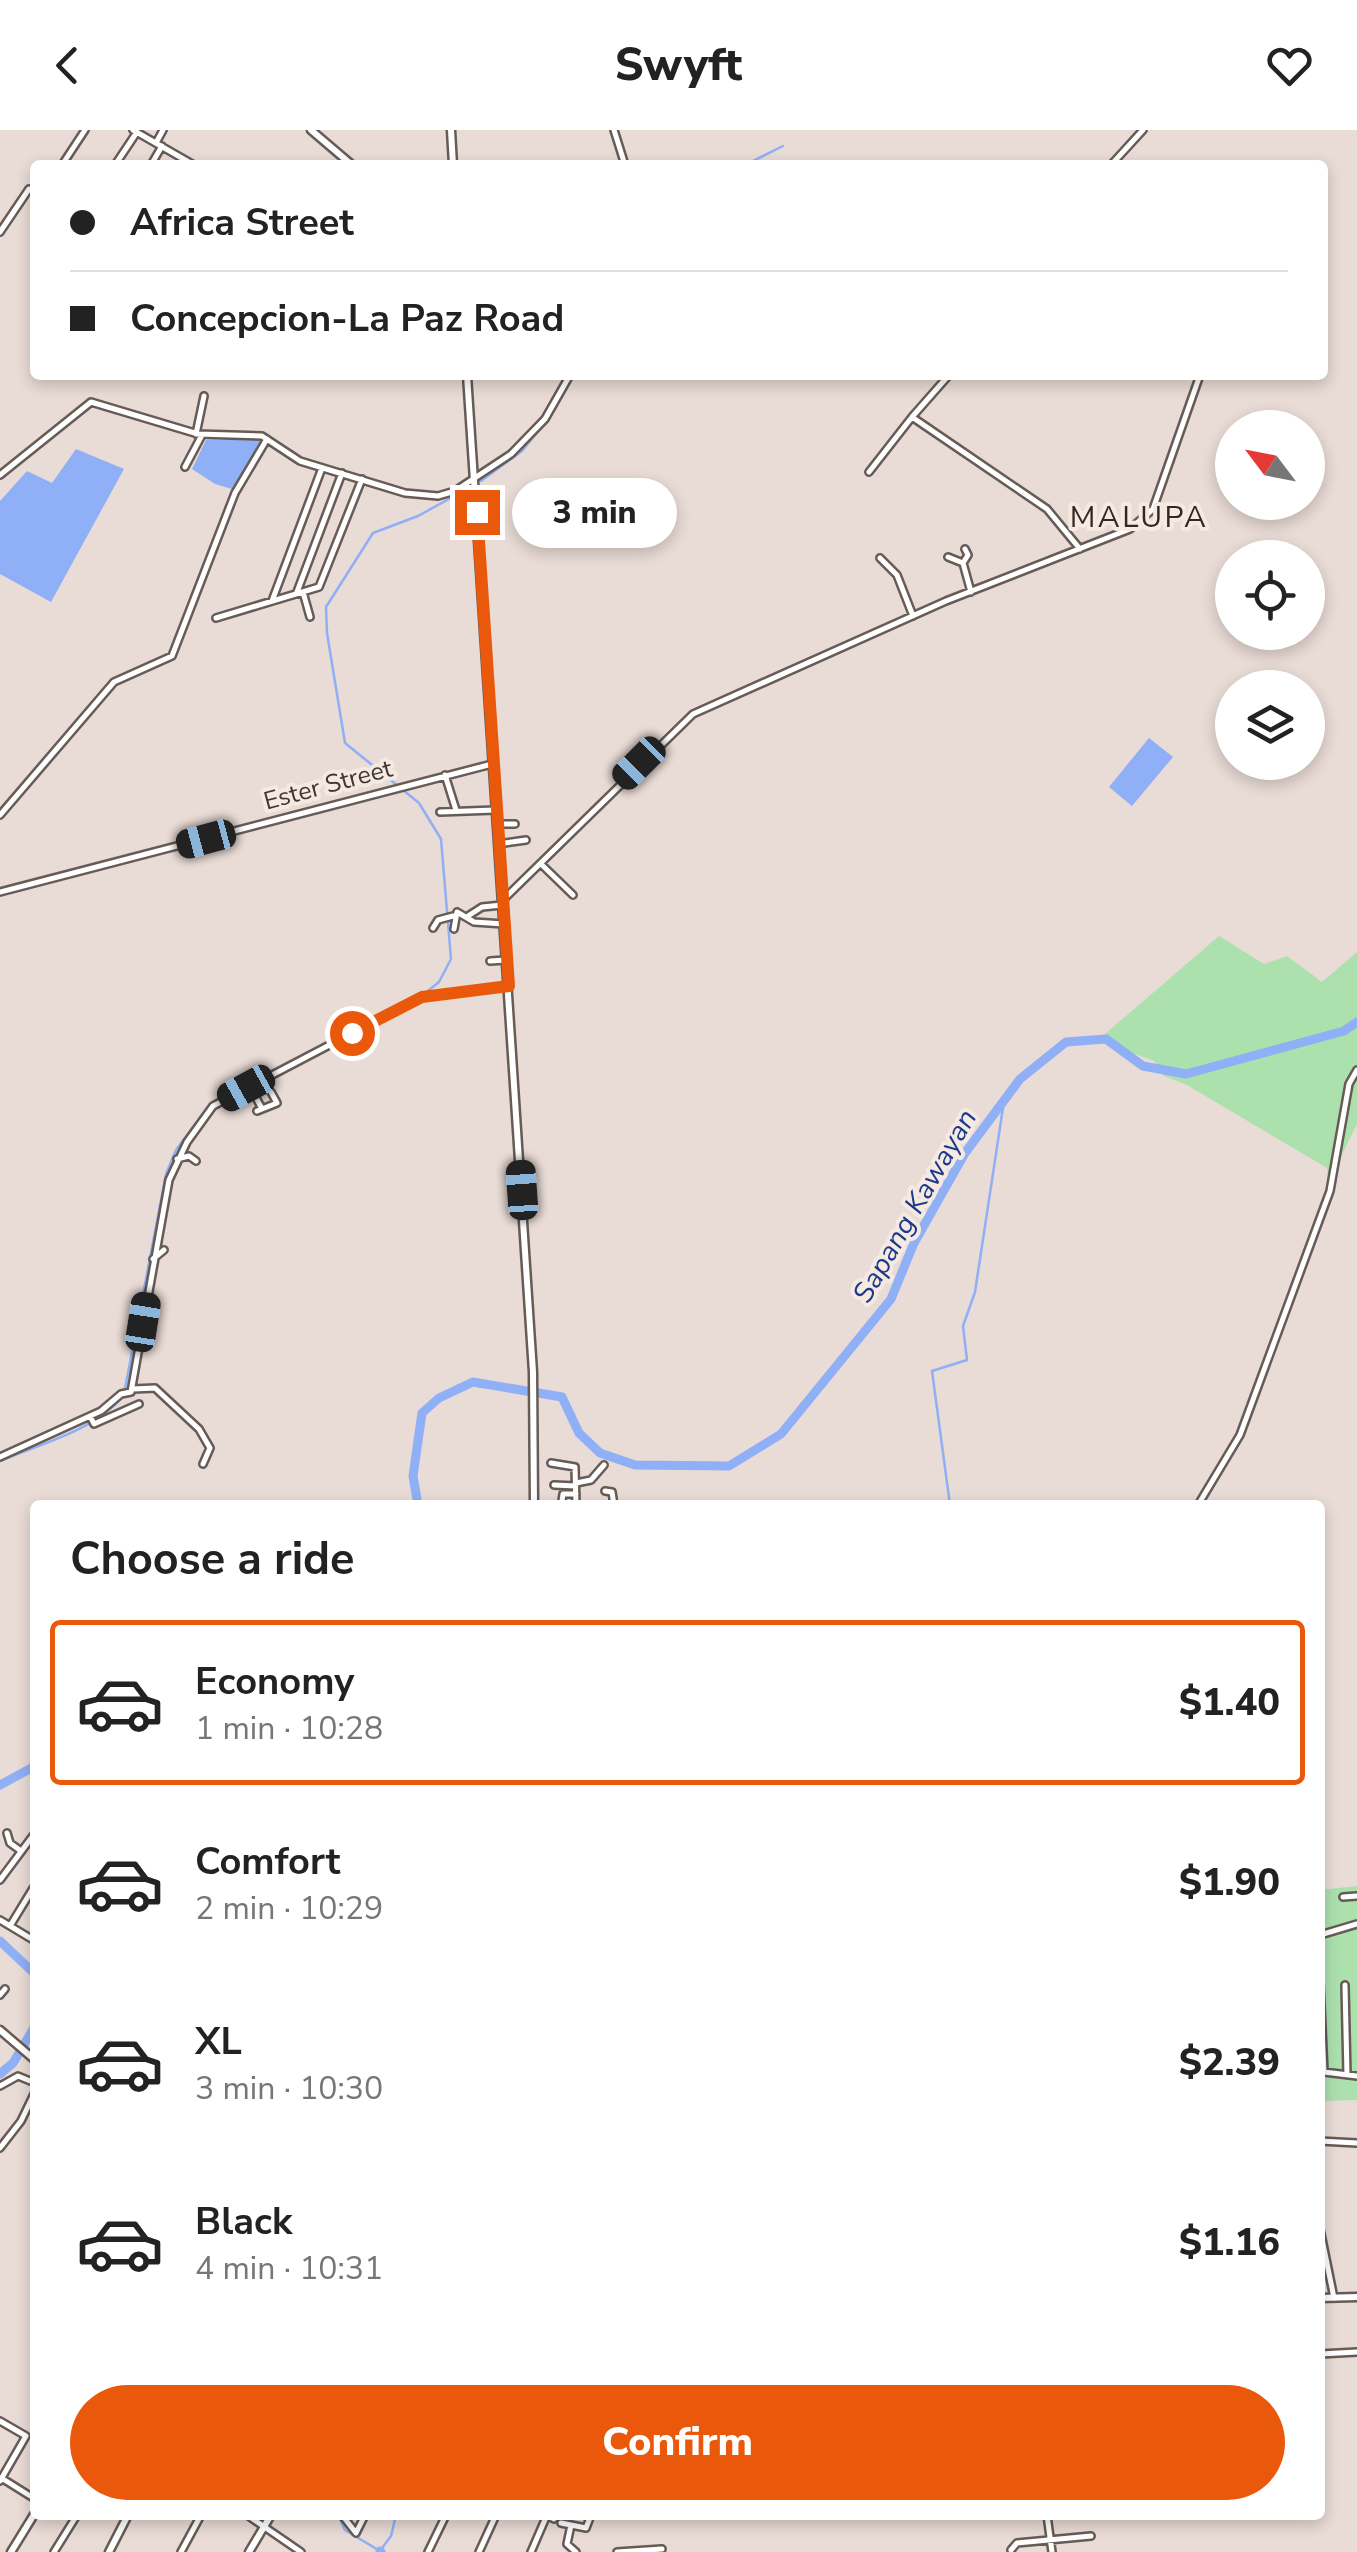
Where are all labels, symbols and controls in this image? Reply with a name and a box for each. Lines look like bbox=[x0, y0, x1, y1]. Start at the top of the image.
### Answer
text: Swyft bbox=[615, 35, 742, 96]
icon: back bbox=[40, 38, 95, 93]
icon: heart bbox=[1262, 38, 1317, 93]
text: Africa Street bbox=[130, 197, 354, 248]
text: Concepcion-La Paz Road bbox=[130, 293, 564, 344]
north arrow bbox=[1215, 410, 1325, 520]
map controls bbox=[1215, 410, 1325, 780]
callout: 3 min bbox=[512, 477, 677, 547]
route end bbox=[455, 490, 500, 535]
text: 3 min bbox=[552, 491, 637, 534]
district label: MALUPA bbox=[1070, 497, 1208, 538]
button: locate bbox=[1215, 540, 1325, 650]
button: layers bbox=[1215, 670, 1325, 780]
car bbox=[607, 731, 671, 795]
street label: Ester Street bbox=[260, 751, 396, 818]
car bbox=[173, 817, 239, 861]
route start bbox=[330, 1011, 375, 1056]
car bbox=[212, 1060, 280, 1116]
water label: Sapang Kawayan bbox=[844, 1102, 986, 1310]
car bbox=[505, 1159, 539, 1221]
car bbox=[123, 1290, 163, 1354]
text: Choose a ride bbox=[70, 1529, 355, 1590]
text: Economy bbox=[195, 1656, 354, 1707]
icon: car bbox=[75, 1658, 165, 1748]
text: $1.40 bbox=[1179, 1677, 1280, 1728]
text: 1 min · 10:28 bbox=[195, 1707, 383, 1750]
text: Comfort bbox=[195, 1836, 340, 1887]
icon: car bbox=[75, 1838, 165, 1928]
text: $1.90 bbox=[1179, 1857, 1280, 1908]
text: 2 min · 10:29 bbox=[195, 1887, 383, 1930]
text: XL bbox=[195, 2016, 242, 2067]
icon: car bbox=[75, 2018, 165, 2108]
text: $2.39 bbox=[1179, 2037, 1280, 2088]
text: 3 min · 10:30 bbox=[195, 2067, 383, 2110]
text: Black bbox=[195, 2196, 292, 2247]
icon: car bbox=[75, 2198, 165, 2288]
text: $1.16 bbox=[1179, 2217, 1280, 2268]
text: 4 min · 10:31 bbox=[195, 2247, 383, 2290]
button: Confirm bbox=[70, 2385, 1285, 2500]

